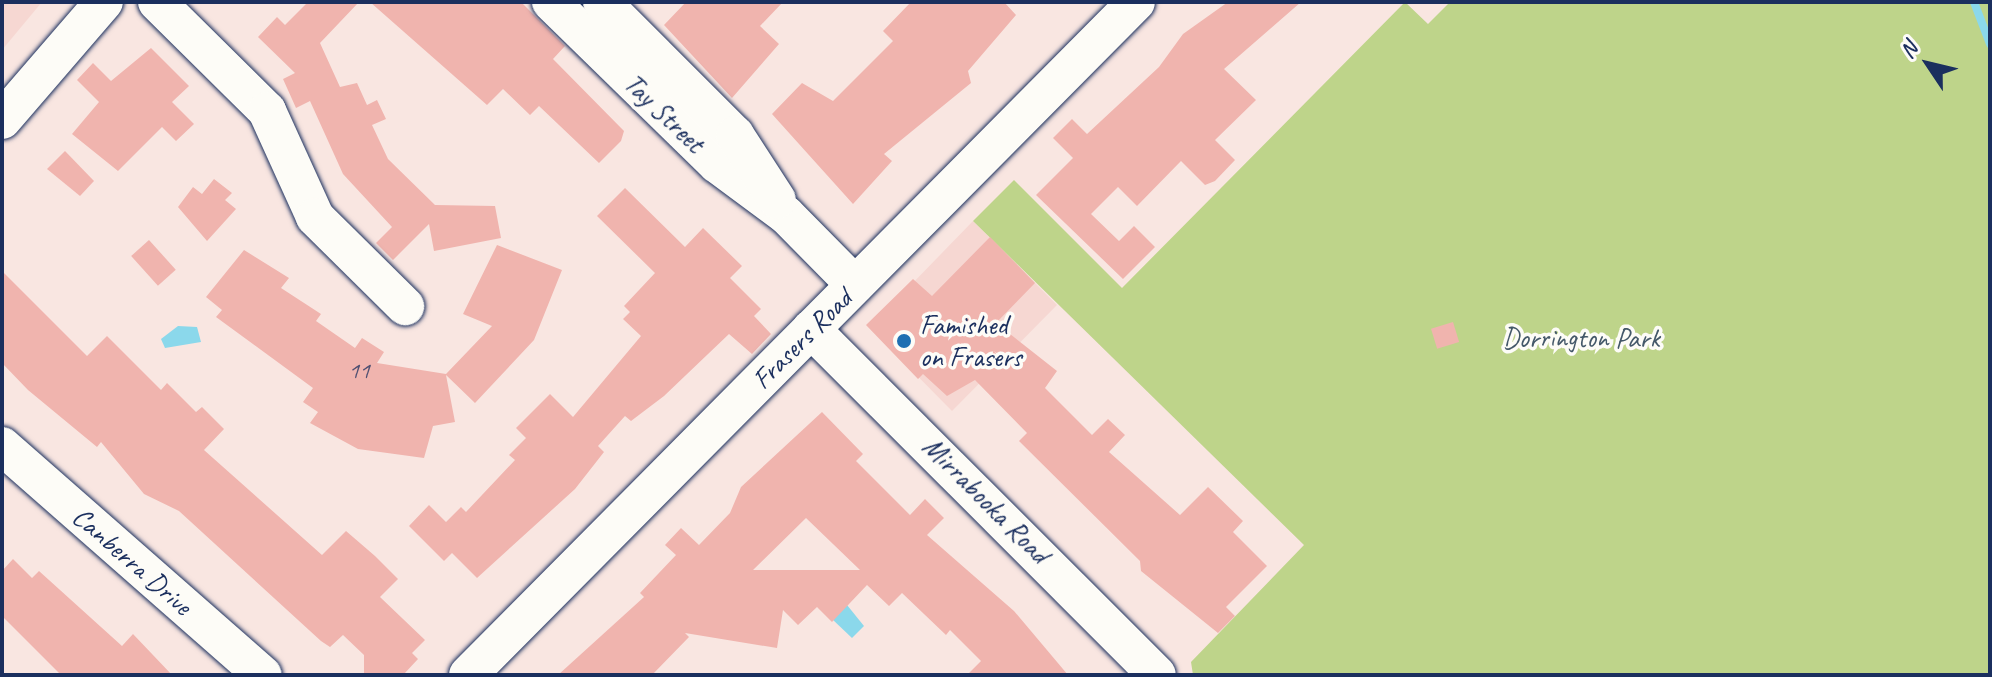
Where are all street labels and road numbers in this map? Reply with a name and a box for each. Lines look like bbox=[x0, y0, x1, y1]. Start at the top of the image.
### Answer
street label: Tay Street bbox=[617, 66, 711, 160]
street label: Frasers Road bbox=[745, 282, 859, 396]
street label: Mirrabooka Road bbox=[916, 430, 1056, 570]
street label: Canberra Drive bbox=[65, 500, 199, 622]

